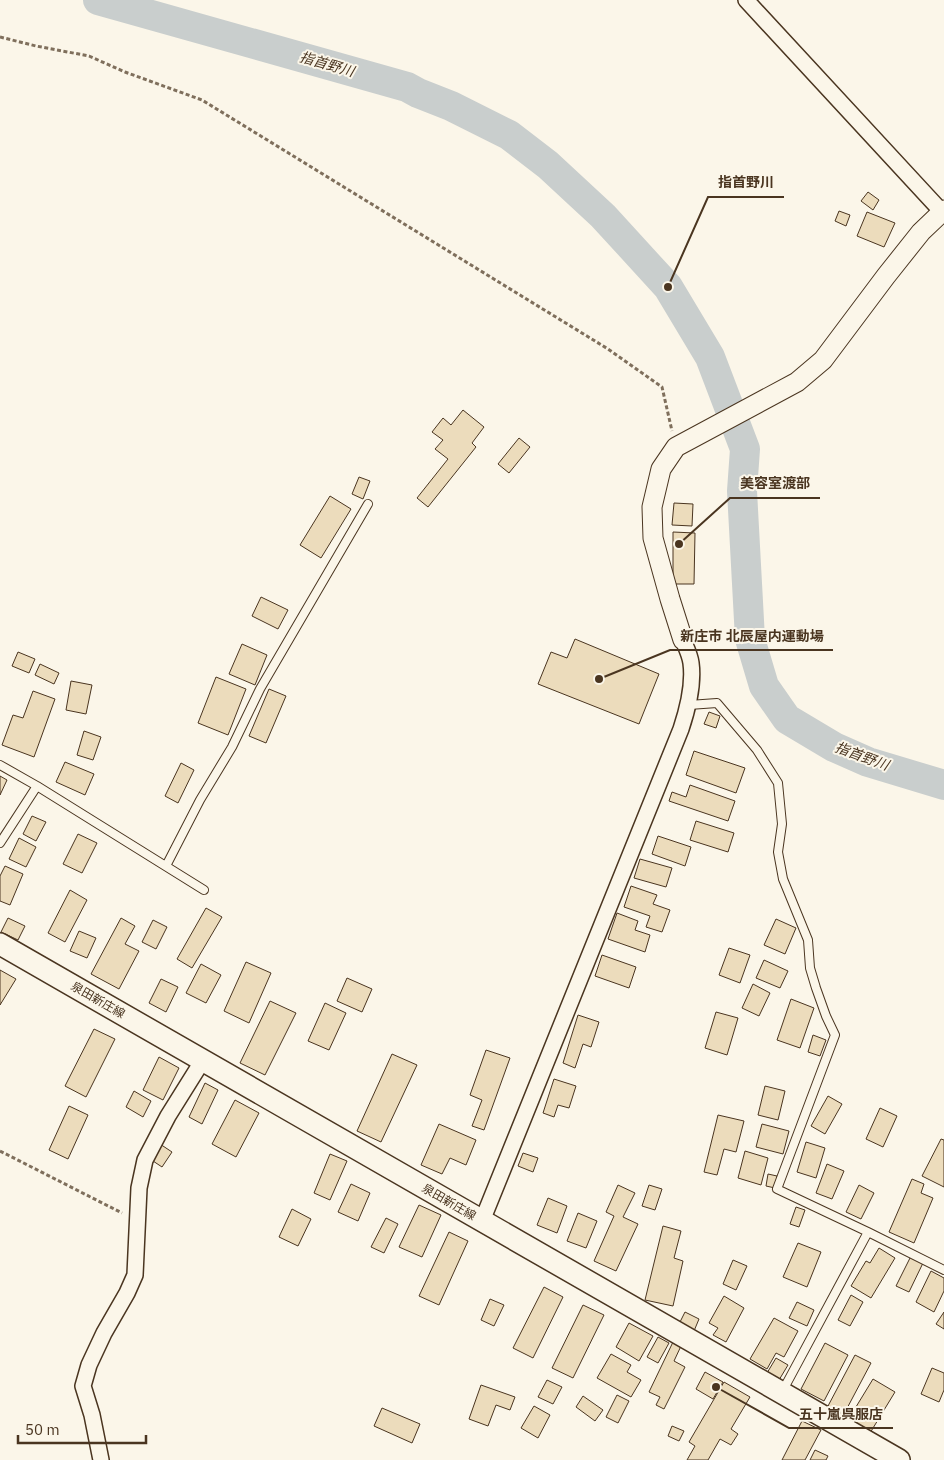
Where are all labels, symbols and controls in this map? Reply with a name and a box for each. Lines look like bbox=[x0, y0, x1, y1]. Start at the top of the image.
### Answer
water label: 指首野川 bbox=[298, 48, 358, 81]
callout: 指首野川 bbox=[708, 168, 784, 197]
text: 指首野川 bbox=[718, 173, 774, 191]
callout: 美容室渡部 bbox=[730, 469, 820, 498]
text: 美容室渡部 bbox=[740, 474, 810, 492]
callout: 新庄市 北辰屋内運動場 bbox=[670, 621, 833, 650]
text: 新庄市 北辰屋内運動場 bbox=[680, 627, 824, 645]
water label: 指首野川 bbox=[833, 738, 893, 775]
street label: 泉田新庄線 bbox=[69, 978, 128, 1021]
street label: 泉田新庄線 bbox=[420, 1180, 479, 1223]
callout: 五十嵐呉服店 bbox=[789, 1399, 893, 1428]
text: 五十嵐呉服店 bbox=[799, 1405, 883, 1423]
scale bar bbox=[18, 1412, 145, 1444]
text: 50 m bbox=[25, 1420, 60, 1439]

